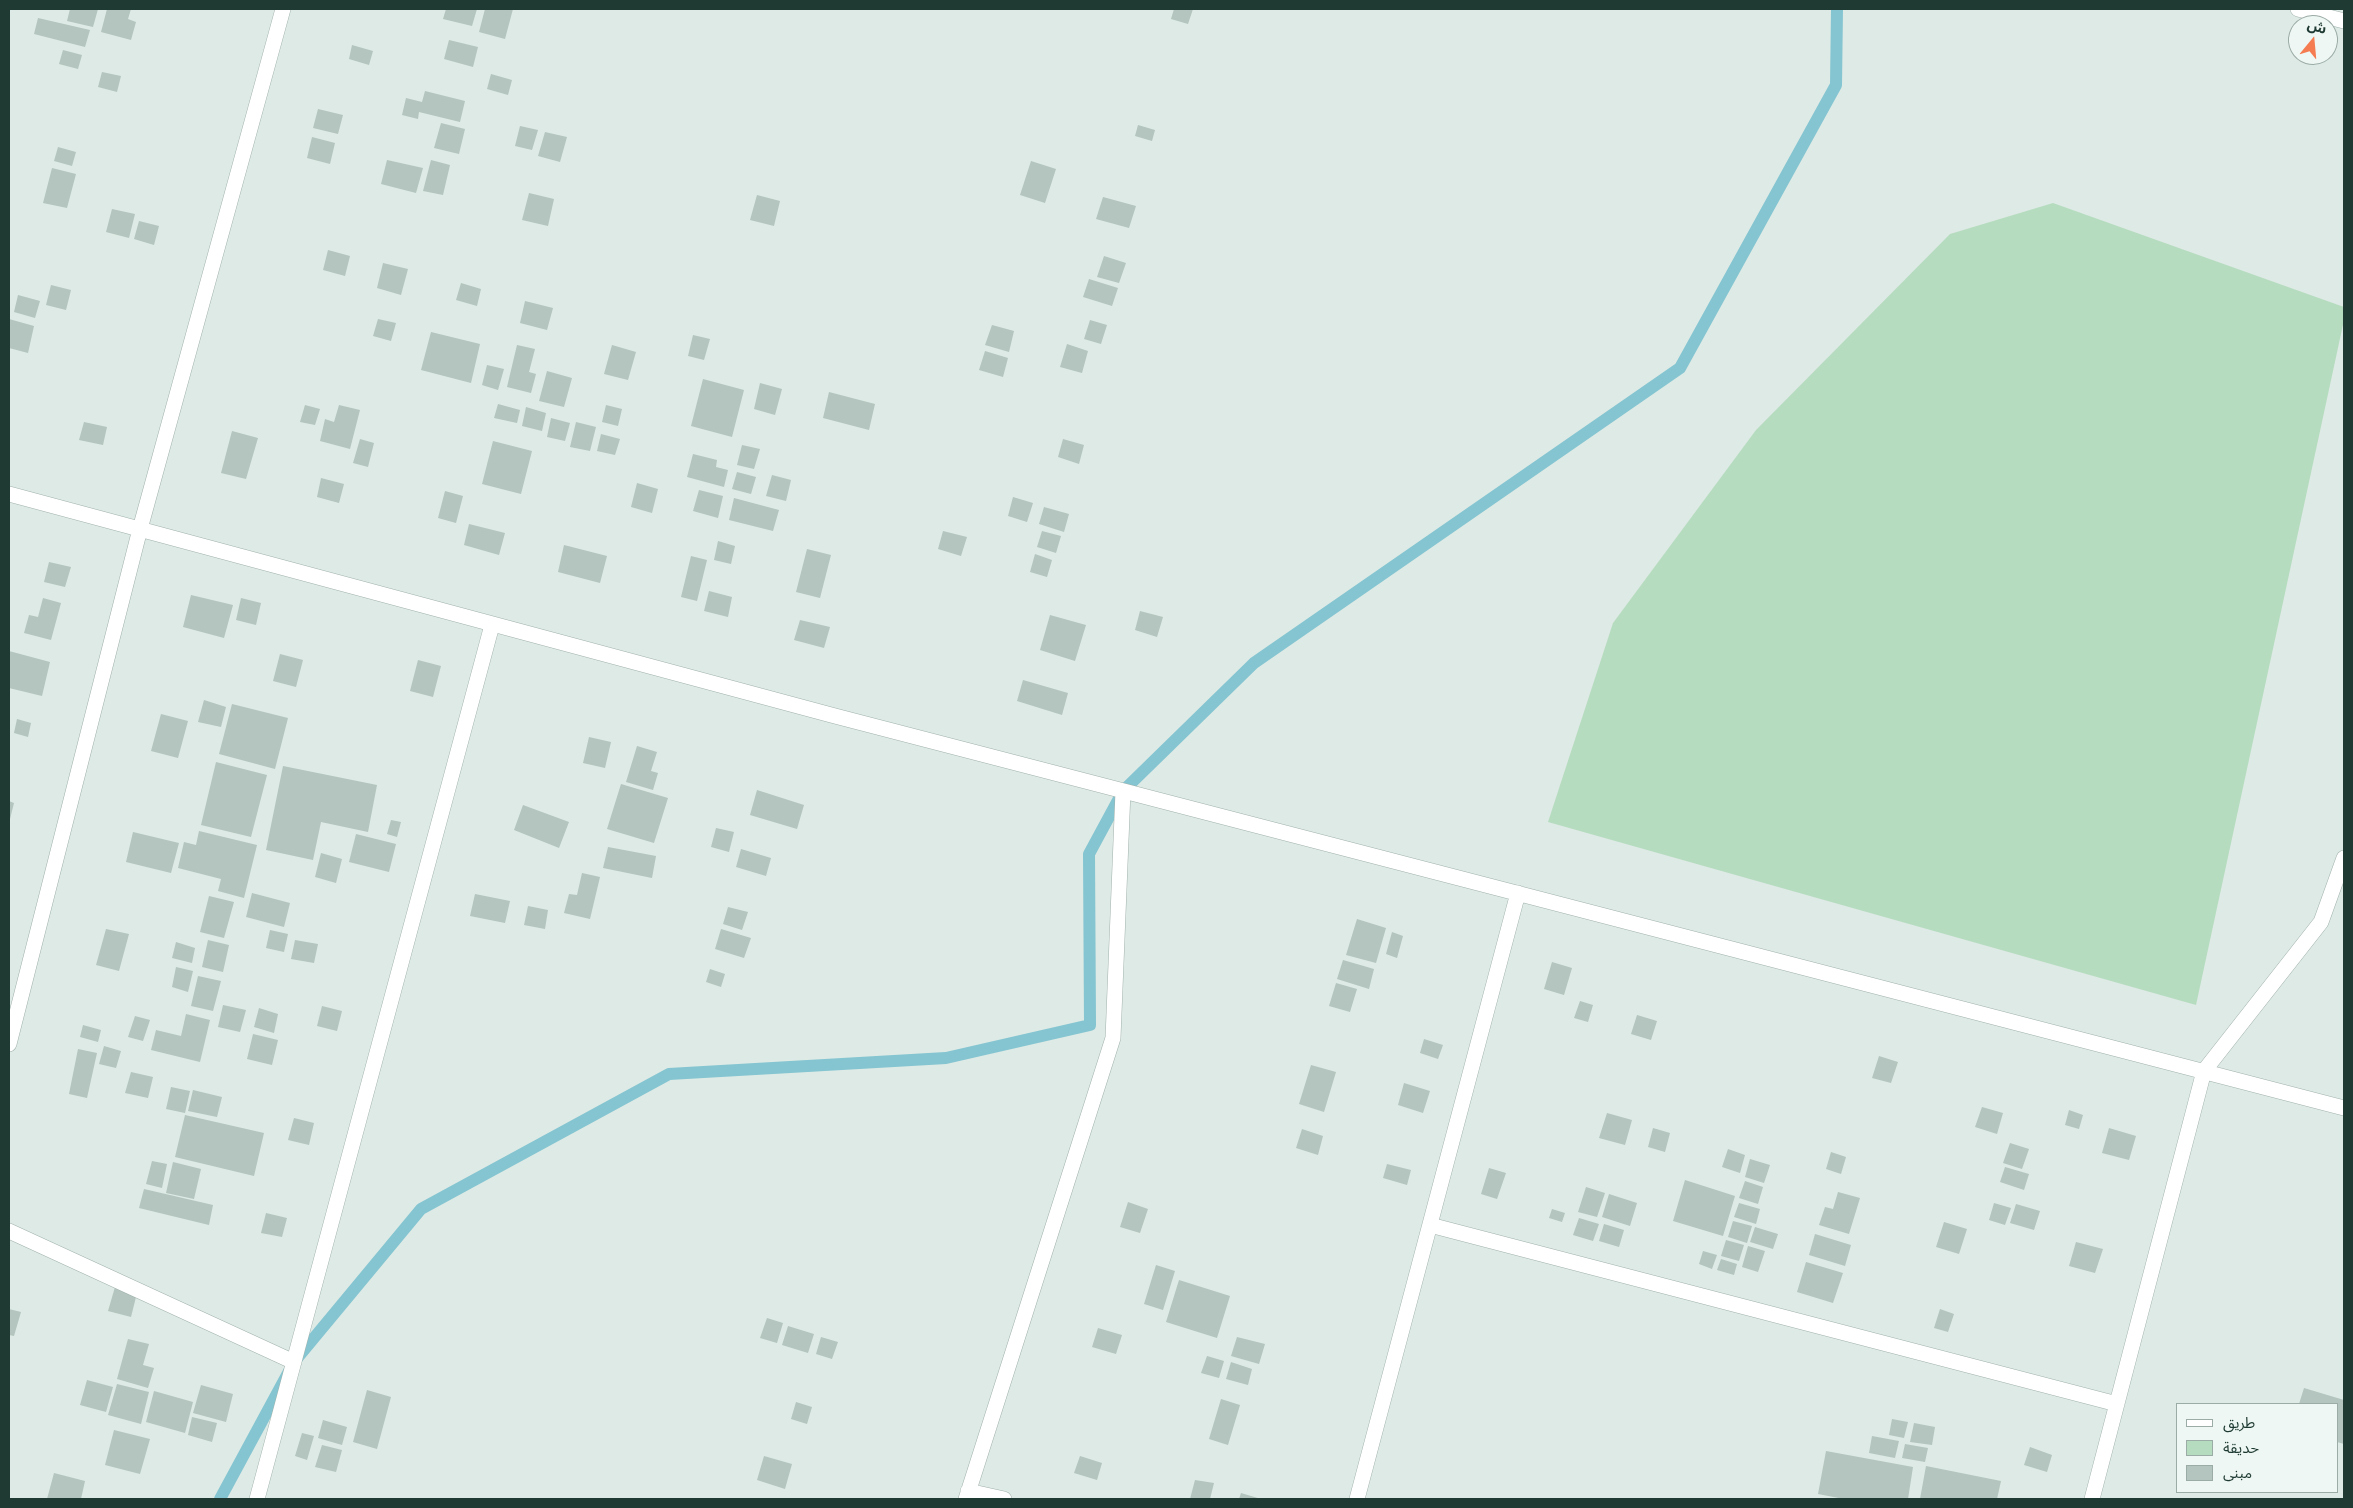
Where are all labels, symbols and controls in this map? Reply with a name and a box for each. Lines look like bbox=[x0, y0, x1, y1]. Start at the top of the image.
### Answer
north arrow bbox=[2288, 15, 2338, 65]
text: ش bbox=[2305, 15, 2329, 38]
legend bbox=[2176, 1403, 2338, 1493]
text: طريق bbox=[2223, 1413, 2255, 1432]
text: حديقة bbox=[2223, 1438, 2259, 1457]
text: مبنى bbox=[2223, 1463, 2252, 1482]

